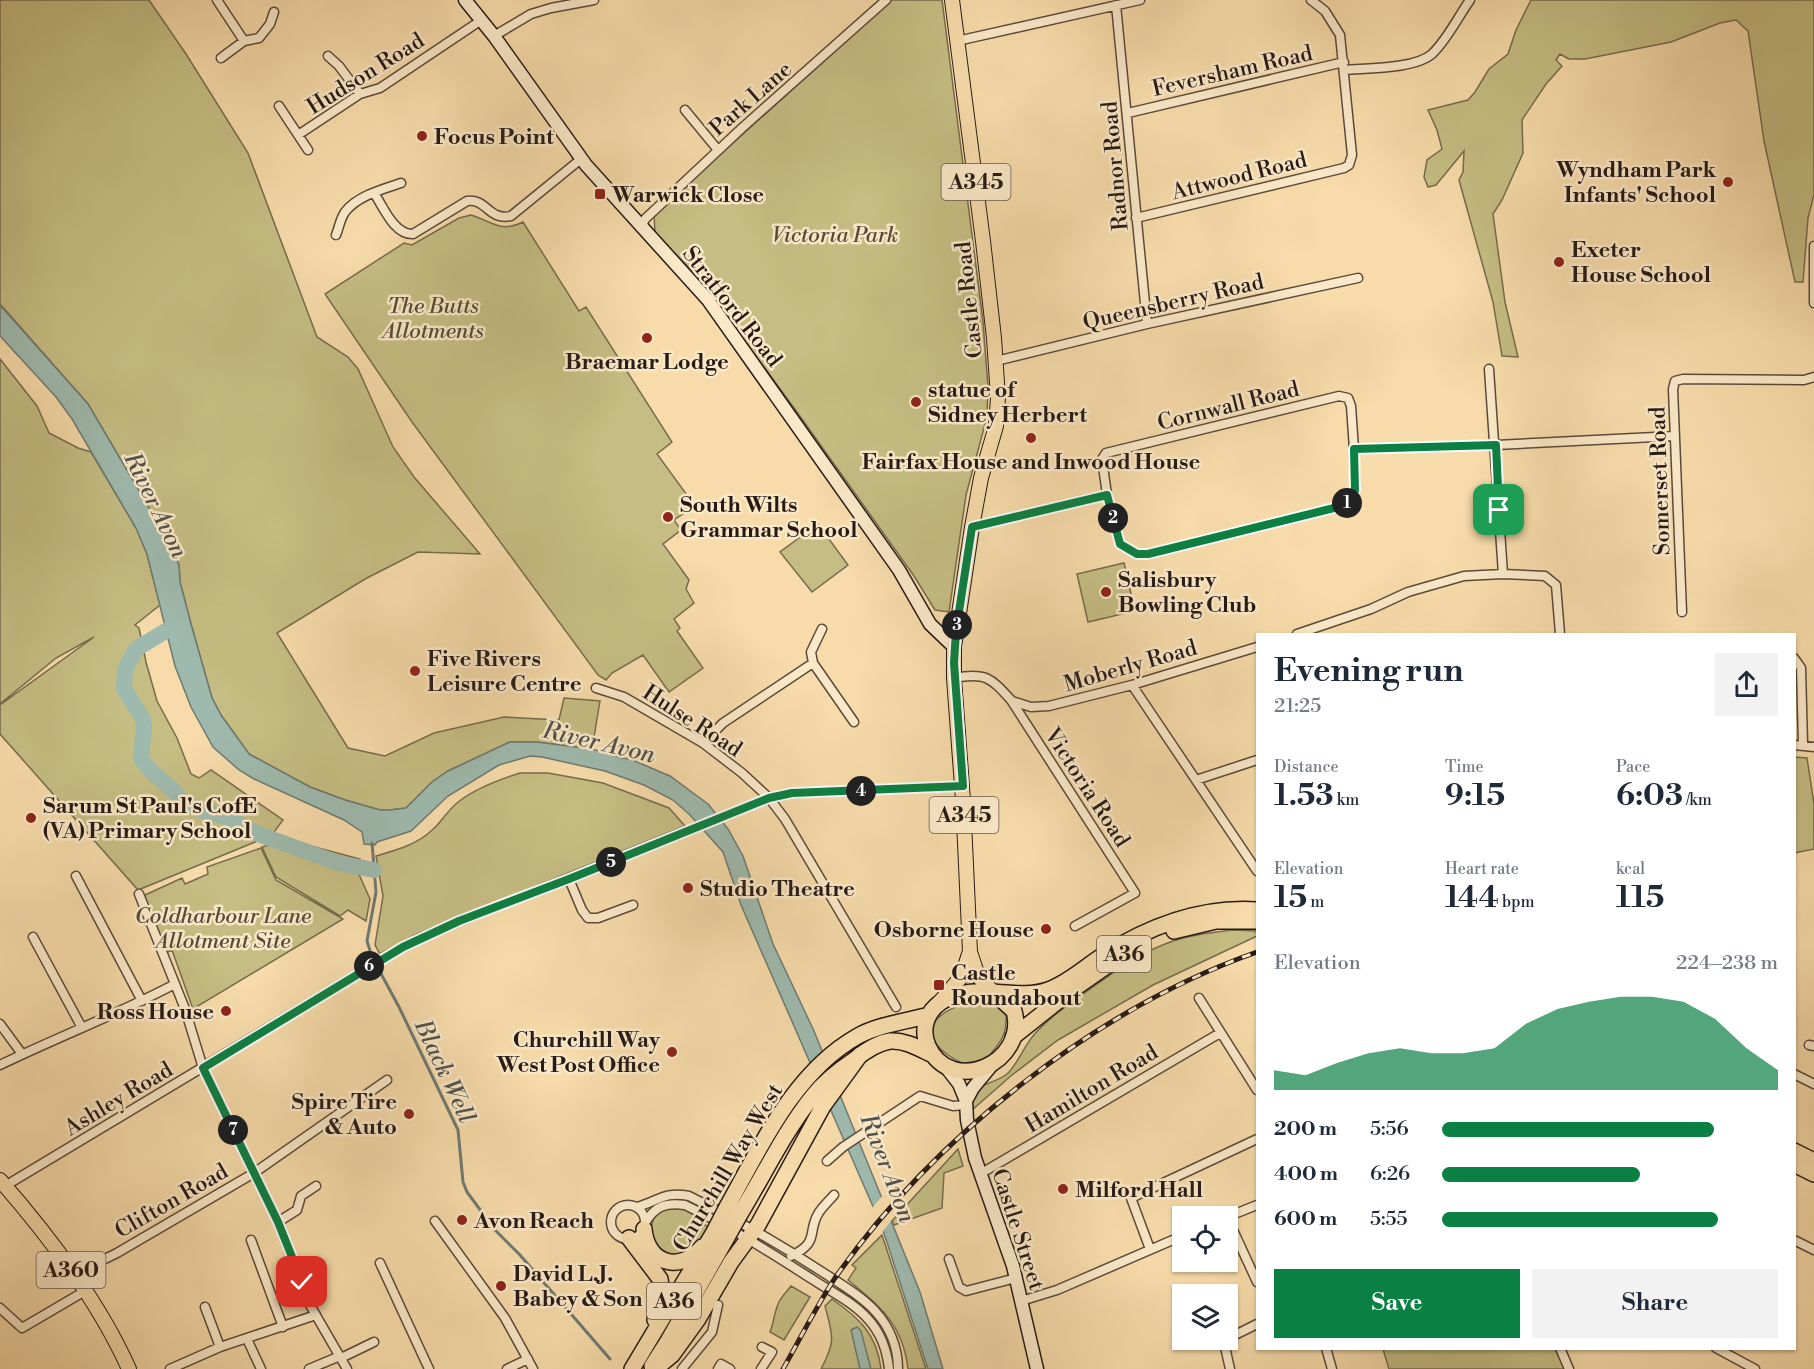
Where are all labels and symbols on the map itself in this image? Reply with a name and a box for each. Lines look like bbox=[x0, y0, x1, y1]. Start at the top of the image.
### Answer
street label: Hudson Road bbox=[302, 27, 430, 121]
street label: Feversham Road bbox=[1149, 40, 1316, 103]
street label: Park Lane bbox=[704, 56, 798, 142]
street label: Radnor Road bbox=[1096, 99, 1135, 232]
place label: Focus Point bbox=[434, 124, 554, 151]
marker: Focus Point bbox=[415, 129, 429, 143]
street label: Attwood Road bbox=[1168, 146, 1310, 207]
place label: Wyndham Park Infants' School bbox=[1555, 157, 1716, 209]
road number: A345 bbox=[942, 164, 1010, 200]
marker: Wyndham Park Infants' School bbox=[1721, 175, 1735, 189]
place label: Warwick Close bbox=[611, 182, 764, 209]
marker: Warwick Close bbox=[593, 187, 607, 201]
park label: Victoria Park bbox=[772, 222, 898, 249]
place label: Exeter House School bbox=[1571, 237, 1711, 289]
street label: Castle Road bbox=[950, 240, 989, 360]
street label: Stratford Road bbox=[676, 241, 788, 373]
marker: Exeter House School bbox=[1552, 255, 1566, 269]
street label: Queensberry Road bbox=[1080, 268, 1267, 336]
park label: The Butts Allotments bbox=[380, 293, 484, 345]
marker: Braemar Lodge bbox=[640, 331, 654, 345]
place label: Braemar Lodge bbox=[565, 349, 729, 376]
street label: Cornwall Road bbox=[1155, 376, 1303, 437]
place label: statue of Sidney Herbert bbox=[928, 377, 1087, 429]
marker: statue of Sidney Herbert bbox=[909, 395, 923, 409]
street label: Somerset Road bbox=[1644, 406, 1677, 556]
marker: Fairfax House and Inwood House bbox=[1024, 431, 1038, 445]
water label: River Avon bbox=[116, 447, 194, 564]
place label: Fairfax House and Inwood House bbox=[862, 449, 1200, 476]
pin bbox=[1473, 484, 1524, 535]
pin: 1 bbox=[1332, 488, 1362, 518]
place label: South Wilts Grammar School bbox=[680, 492, 857, 544]
pin: 2 bbox=[1098, 503, 1128, 533]
marker: South Wilts Grammar School bbox=[661, 510, 675, 524]
place label: Salisbury Bowling Club bbox=[1118, 567, 1256, 619]
marker: Salisbury Bowling Club bbox=[1099, 585, 1113, 599]
pin: 3 bbox=[942, 610, 972, 640]
street label: Moberly Road bbox=[1061, 634, 1201, 698]
place label: Five Rivers Leisure Centre bbox=[427, 646, 582, 698]
marker: Five Rivers Leisure Centre bbox=[408, 664, 422, 678]
street label: Hulse Road bbox=[637, 679, 747, 764]
water label: River Avon bbox=[539, 715, 658, 771]
street label: Victoria Road bbox=[1038, 722, 1136, 853]
pin: 4 bbox=[846, 776, 876, 806]
place label: Sarum St Paul's CofE (VA) Primary School bbox=[43, 793, 257, 845]
road number: A345 bbox=[930, 797, 998, 833]
marker: Sarum St Paul's CofE (VA) Primary School bbox=[24, 811, 38, 825]
pin: 5 bbox=[596, 847, 626, 877]
place label: Studio Theatre bbox=[700, 876, 855, 903]
marker: Studio Theatre bbox=[681, 881, 695, 895]
park label: Coldharbour Lane Allotment Site bbox=[135, 903, 311, 955]
place label: Osborne House bbox=[874, 917, 1034, 944]
marker: Osborne House bbox=[1039, 922, 1053, 936]
road number: A36 bbox=[1097, 936, 1151, 972]
pin: 6 bbox=[354, 951, 384, 981]
place label: Castle Roundabout bbox=[951, 960, 1081, 1012]
marker: Castle Roundabout bbox=[932, 978, 946, 992]
place label: Ross House bbox=[97, 999, 214, 1026]
marker: Ross House bbox=[219, 1004, 233, 1018]
water label: Black Well bbox=[407, 1014, 481, 1128]
place label: Churchill Way West Post Office bbox=[496, 1027, 661, 1079]
street label: Hamilton Road bbox=[1020, 1039, 1164, 1140]
marker: Churchill Way West Post Office bbox=[665, 1045, 679, 1059]
street label: Ashley Road bbox=[59, 1056, 178, 1143]
street label: Churchill Way West bbox=[668, 1079, 789, 1257]
place label: Spire Tire & Auto bbox=[291, 1089, 397, 1141]
marker: Spire Tire & Auto bbox=[402, 1107, 416, 1121]
water label: River Avon bbox=[852, 1109, 922, 1228]
pin: 7 bbox=[218, 1115, 248, 1145]
street label: Clifton Road bbox=[110, 1158, 234, 1245]
street label: Castle Street bbox=[985, 1165, 1050, 1294]
place label: Milford Hall bbox=[1075, 1177, 1203, 1204]
marker: Milford Hall bbox=[1056, 1182, 1070, 1196]
place label: Avon Reach bbox=[473, 1208, 594, 1235]
marker: Avon Reach bbox=[455, 1213, 469, 1227]
road number: A360 bbox=[36, 1252, 106, 1288]
pin bbox=[276, 1256, 327, 1307]
place label: David L.J. Babey & Son bbox=[513, 1261, 643, 1313]
marker: David L.J. Babey & Son bbox=[494, 1279, 508, 1293]
road number: A36 bbox=[647, 1283, 701, 1319]

